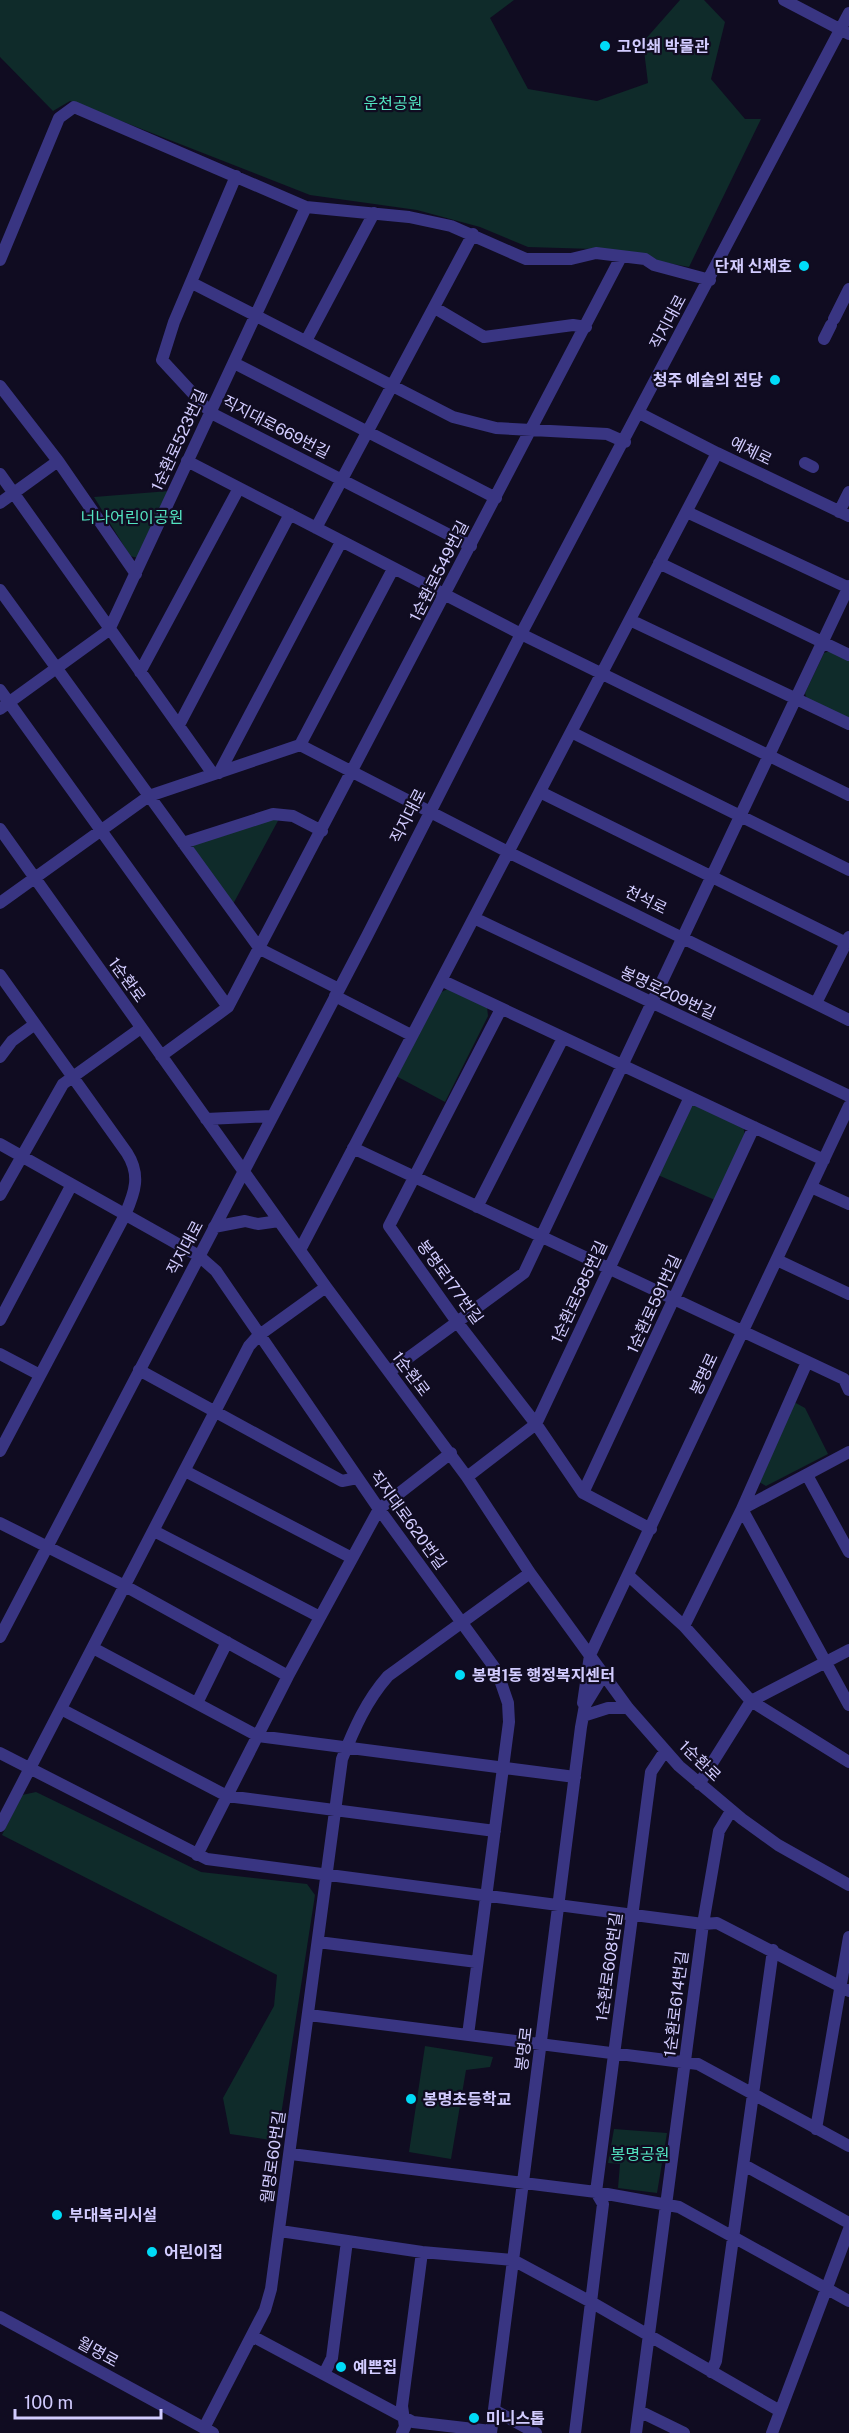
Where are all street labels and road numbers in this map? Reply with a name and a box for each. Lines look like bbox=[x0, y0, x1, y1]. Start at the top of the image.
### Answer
street label: 직지대로 bbox=[646, 291, 690, 352]
street label: 1순환로523번길 bbox=[147, 386, 211, 494]
street label: 직지대로669번길 bbox=[219, 392, 333, 462]
street label: 예체로 bbox=[727, 433, 775, 469]
street label: 1순환로549번길 bbox=[405, 517, 473, 625]
street label: 직지대로 bbox=[386, 785, 430, 847]
street label: 천석로 bbox=[622, 882, 670, 918]
street label: 1순환로 bbox=[104, 954, 150, 1006]
street label: 봉명로209번길 bbox=[617, 963, 719, 1023]
street label: 직지대로 bbox=[163, 1217, 207, 1278]
street label: 봉명로177번길 bbox=[413, 1236, 487, 1328]
street label: 1순환로585번길 bbox=[547, 1238, 611, 1346]
street label: 1순환로591번길 bbox=[623, 1252, 685, 1356]
street label: 1순환로 bbox=[388, 1348, 434, 1400]
street label: 봉명로 bbox=[686, 1350, 722, 1398]
street label: 직지대로620번길 bbox=[366, 1467, 450, 1573]
street label: 1순환로 bbox=[675, 1737, 725, 1786]
street label: 1순환로608번길 bbox=[592, 1911, 626, 2023]
street label: 1순환로614번길 bbox=[660, 1950, 692, 2058]
street label: 봉명로 bbox=[512, 2026, 536, 2072]
street label: 월명로60번길 bbox=[257, 2110, 289, 2204]
street label: 월명로 bbox=[74, 2333, 122, 2371]

